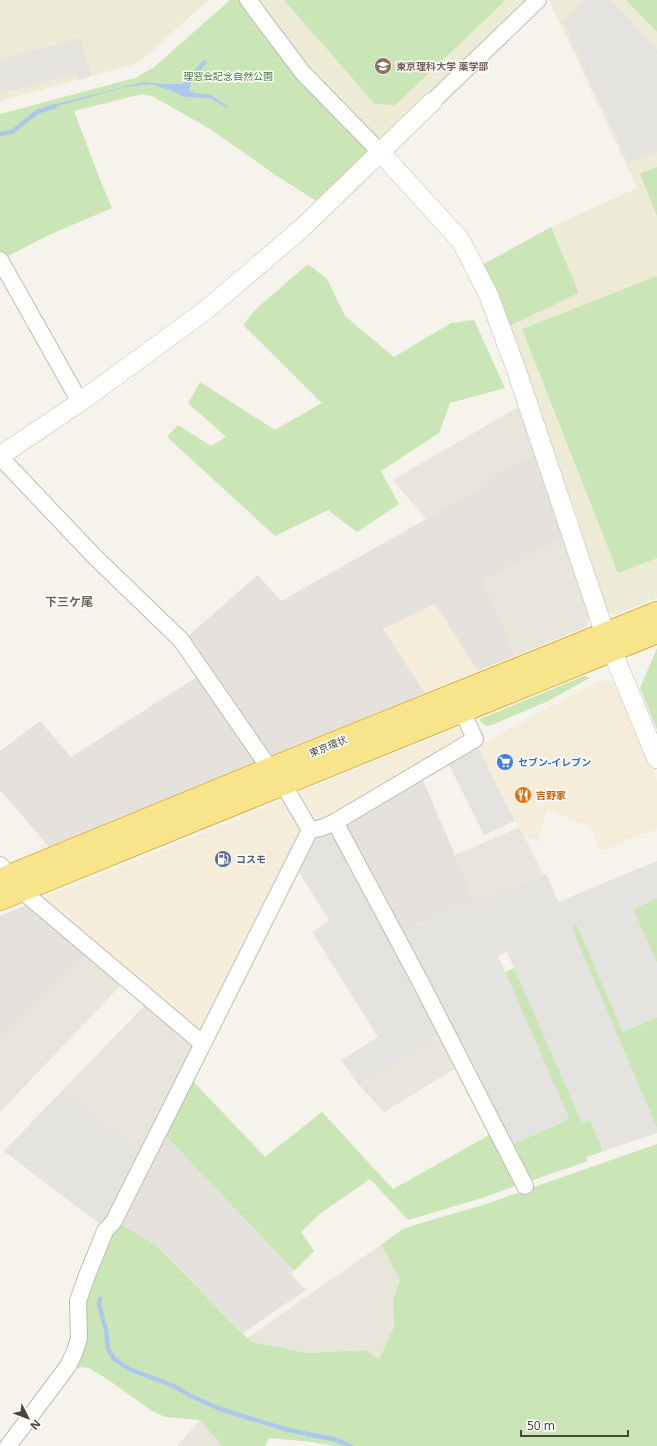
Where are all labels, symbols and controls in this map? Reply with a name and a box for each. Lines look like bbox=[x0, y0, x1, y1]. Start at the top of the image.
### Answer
school or university icon: 東京理科大学 薬学部 bbox=[373, 56, 393, 76]
place label: 東京理科大学 薬学部 bbox=[396, 59, 489, 73]
park label: 理窓会記念自然公園 bbox=[183, 69, 273, 83]
district label: 下三ケ尾 bbox=[45, 593, 93, 610]
street label: 東京環状 bbox=[307, 732, 349, 760]
supermarket icon: セブン-イレブン bbox=[495, 752, 515, 772]
place label: セブン-イレブン bbox=[518, 755, 591, 769]
restaurant icon: 吉野家 bbox=[513, 785, 533, 805]
place label: 吉野家 bbox=[536, 788, 566, 802]
fuel station icon: コスモ bbox=[213, 849, 233, 869]
place label: コスモ bbox=[236, 852, 266, 866]
north arrow bbox=[8, 1398, 48, 1438]
scale bar bbox=[521, 1412, 628, 1438]
text: N bbox=[27, 1417, 44, 1433]
text: 50 m bbox=[527, 1417, 555, 1434]

